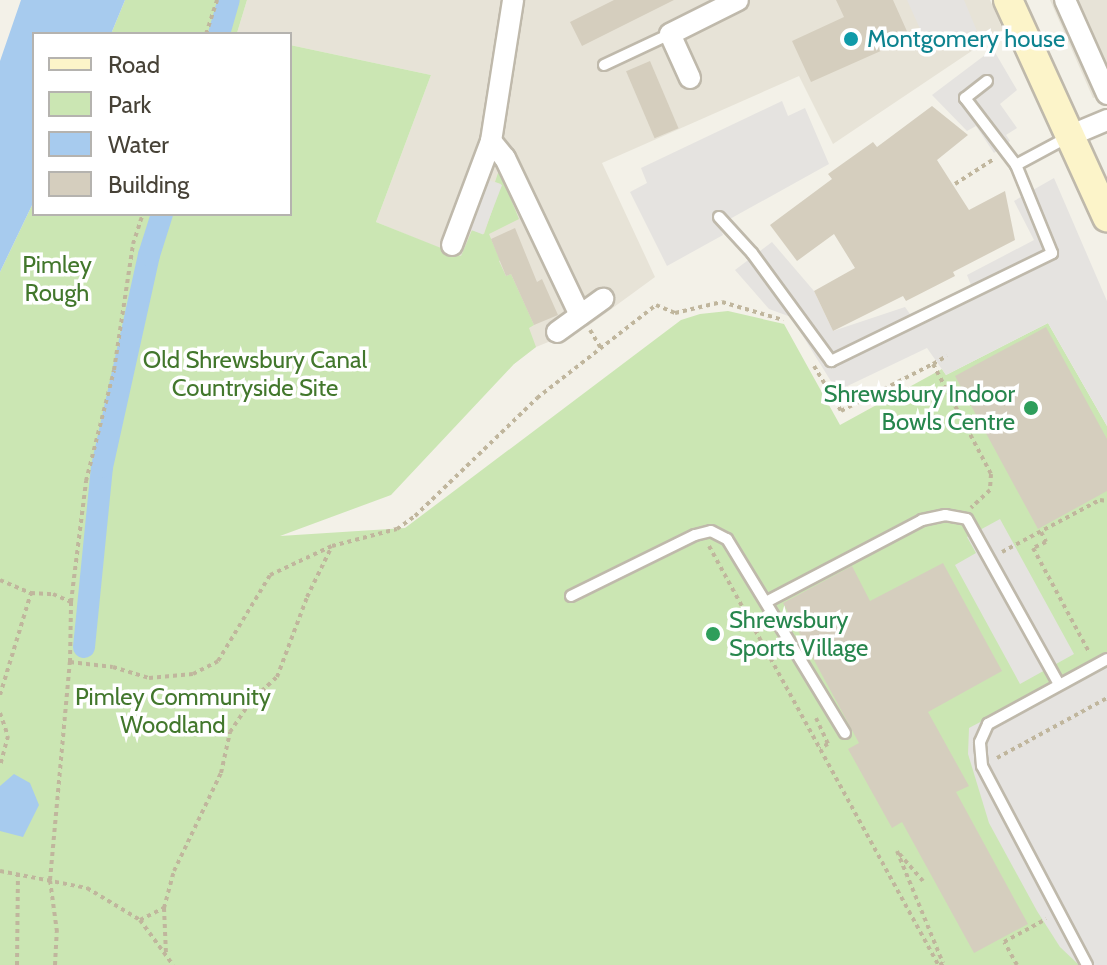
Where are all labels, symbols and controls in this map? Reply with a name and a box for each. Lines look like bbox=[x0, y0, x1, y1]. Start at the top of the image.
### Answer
place label: Montgomery house bbox=[867, 25, 1065, 53]
marker: Montgomery house bbox=[842, 30, 860, 48]
legend bbox=[32, 32, 292, 216]
text: Road bbox=[108, 50, 160, 79]
text: Park bbox=[108, 90, 151, 119]
text: Water bbox=[108, 130, 169, 159]
text: Building bbox=[108, 170, 189, 199]
park label: Pimley Rough bbox=[22, 251, 92, 307]
park label: Old Shrewsbury Canal Countryside Site bbox=[143, 346, 367, 402]
place label: Shrewsbury Indoor Bowls Centre bbox=[824, 380, 1015, 436]
marker: Shrewsbury Indoor Bowls Centre bbox=[1022, 399, 1040, 417]
place label: Shrewsbury Sports Village bbox=[729, 606, 868, 662]
marker: Shrewsbury Sports Village bbox=[704, 625, 722, 643]
park label: Pimley Community Woodland bbox=[75, 683, 271, 739]

